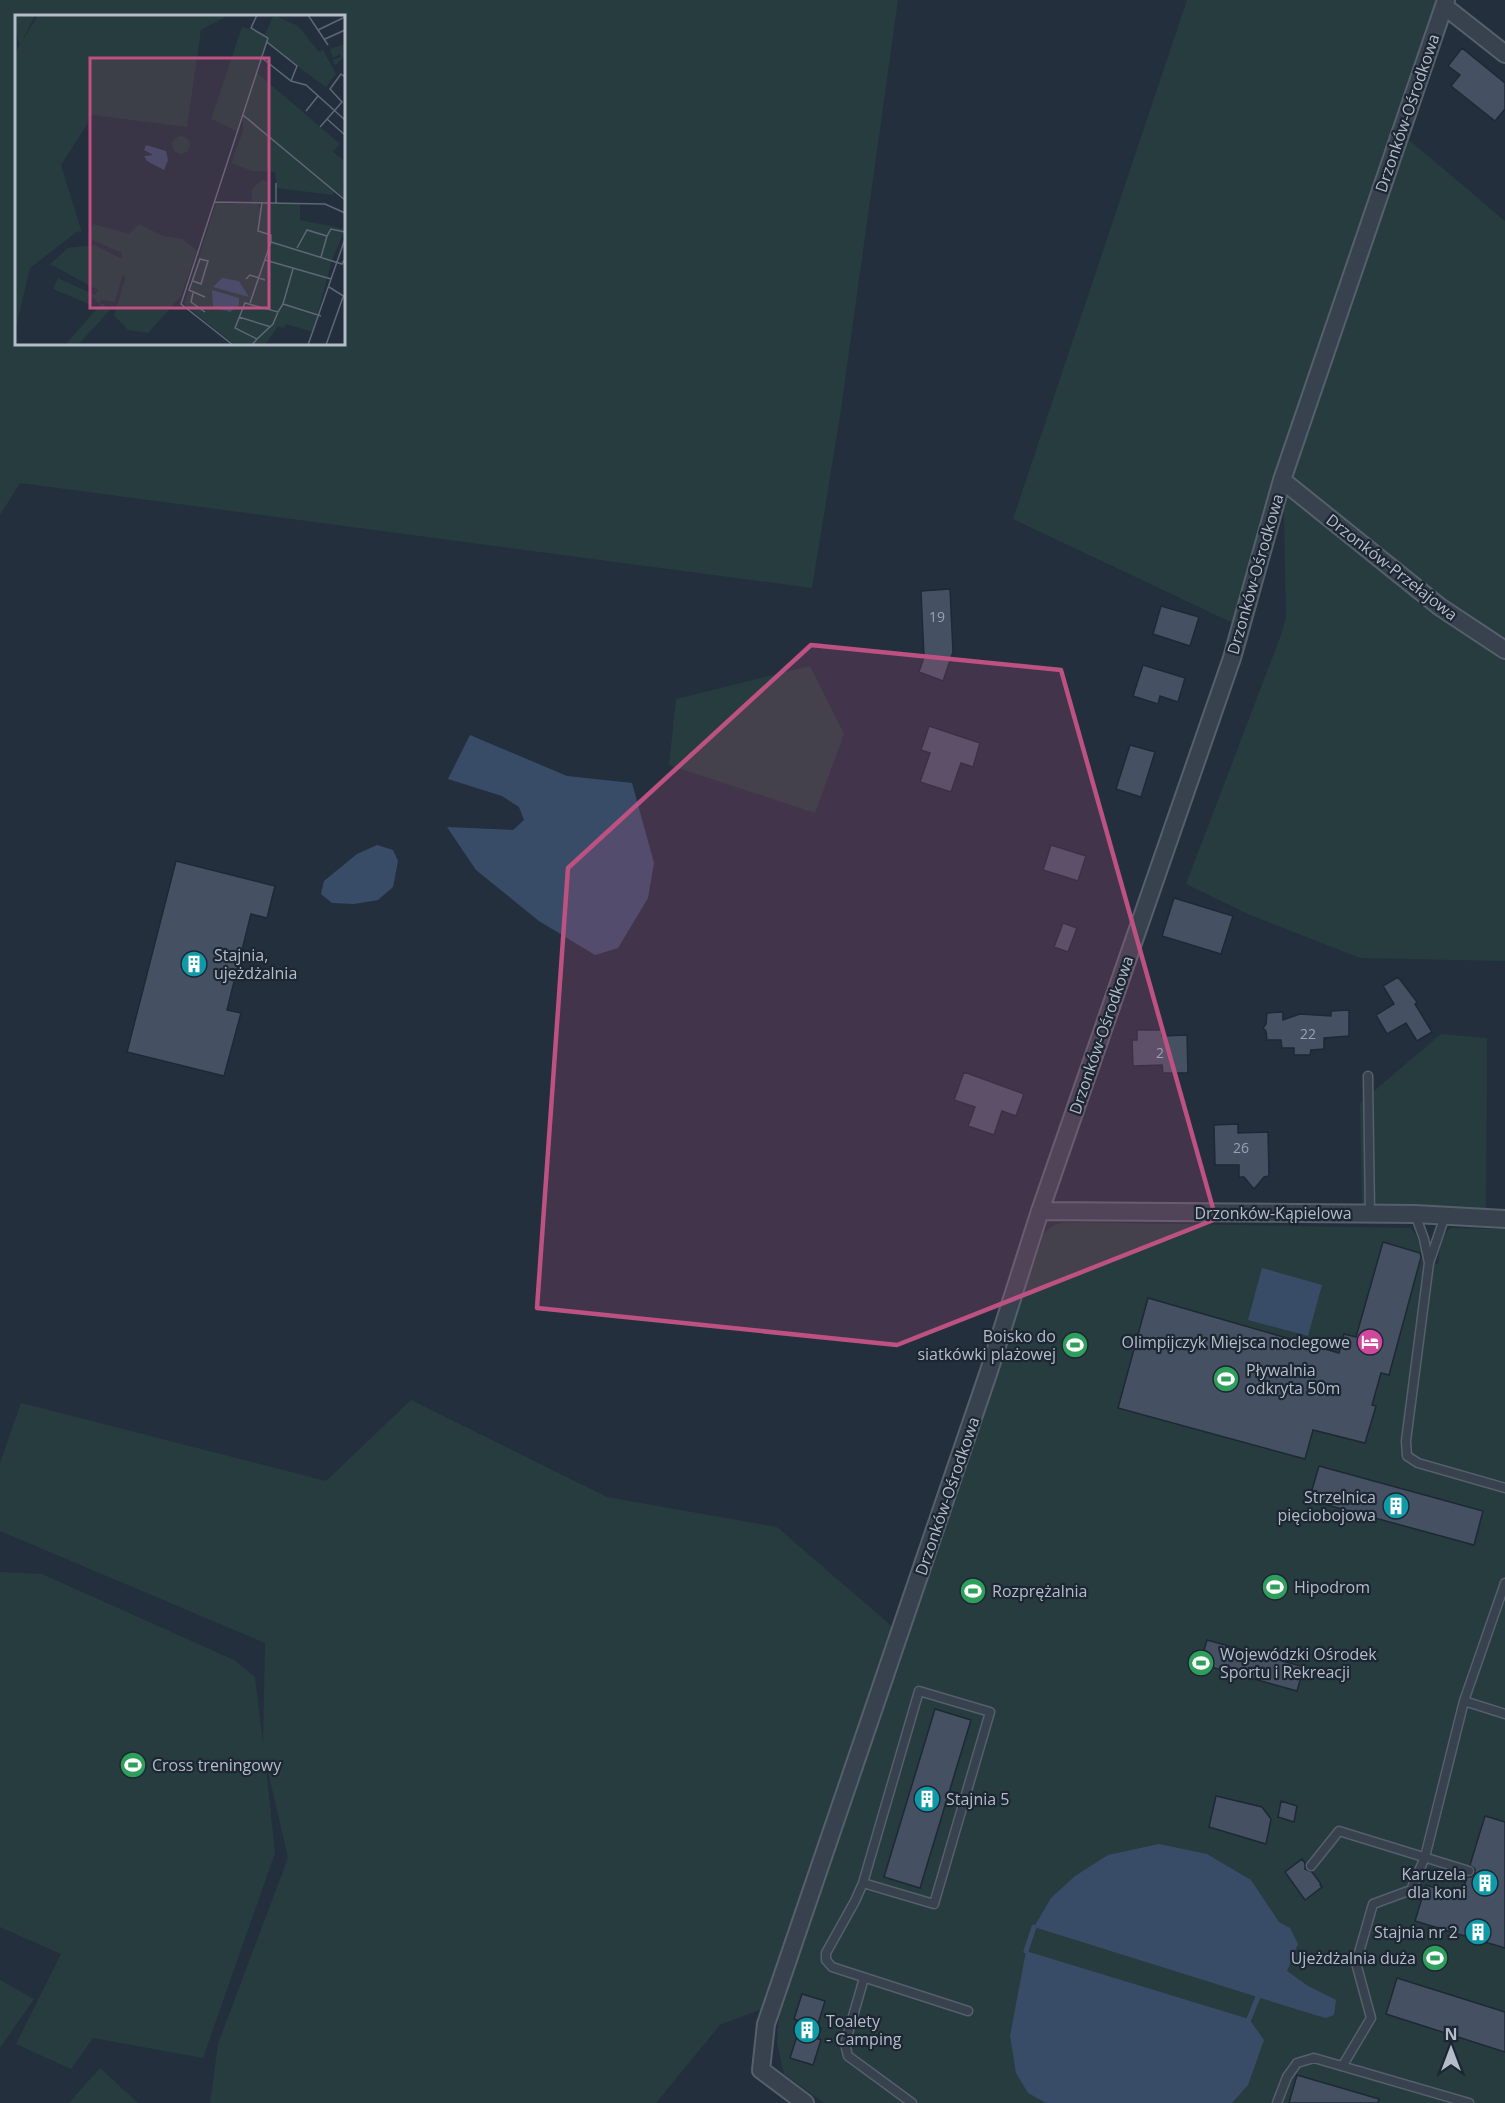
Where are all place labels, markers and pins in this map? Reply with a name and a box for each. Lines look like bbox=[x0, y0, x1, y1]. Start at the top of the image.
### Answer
place label: Stajnia, ujeżdżalnia bbox=[214, 944, 297, 984]
building icon: Stajnia, ujeżdżalnia bbox=[179, 949, 209, 979]
place label: Boisko do siatkówki plażowej bbox=[917, 1325, 1056, 1365]
hotel icon: Olimpijczyk Miejsca noclegowe bbox=[1355, 1327, 1385, 1357]
sports icon: Boisko do siatkówki plażowej bbox=[1060, 1330, 1090, 1360]
place label: Olimpijczyk Miejsca noclegowe bbox=[1121, 1331, 1350, 1353]
place label: Pływalnia odkryta 50m bbox=[1246, 1359, 1340, 1399]
sports icon: Pływalnia odkryta 50m bbox=[1211, 1364, 1241, 1394]
place label: Strzelnica pięciobojowa bbox=[1277, 1486, 1376, 1526]
building icon: Strzelnica pięciobojowa bbox=[1381, 1491, 1411, 1521]
sports icon: Hipodrom bbox=[1260, 1572, 1290, 1602]
sports icon: Rozprężalnia bbox=[958, 1576, 988, 1606]
place label: Hipodrom bbox=[1294, 1576, 1370, 1598]
place label: Rozprężalnia bbox=[992, 1580, 1087, 1602]
place label: Wojewódzki Ośrodek Sportu i Rekreacji bbox=[1220, 1643, 1377, 1683]
sports icon: Wojewódzki Ośrodek Sportu i Rekreacji bbox=[1186, 1648, 1216, 1678]
sports icon: Cross treningowy bbox=[118, 1750, 148, 1780]
place label: Cross treningowy bbox=[152, 1754, 282, 1776]
building icon: Stajnia 5 bbox=[912, 1784, 942, 1814]
place label: Stajnia 5 bbox=[946, 1788, 1009, 1810]
place label: Karuzela dla koni bbox=[1402, 1863, 1466, 1903]
building icon: Karuzela dla koni bbox=[1470, 1868, 1500, 1898]
building icon: Stajnia nr 2 bbox=[1463, 1917, 1493, 1947]
place label: Stajnia nr 2 bbox=[1374, 1921, 1458, 1943]
sports icon: Ujeżdżalnia duża bbox=[1420, 1943, 1450, 1973]
place label: Ujeżdżalnia duża bbox=[1291, 1947, 1416, 1969]
place label: Toalety - Camping bbox=[826, 2010, 902, 2050]
building icon: Toalety - Camping bbox=[792, 2015, 822, 2045]

